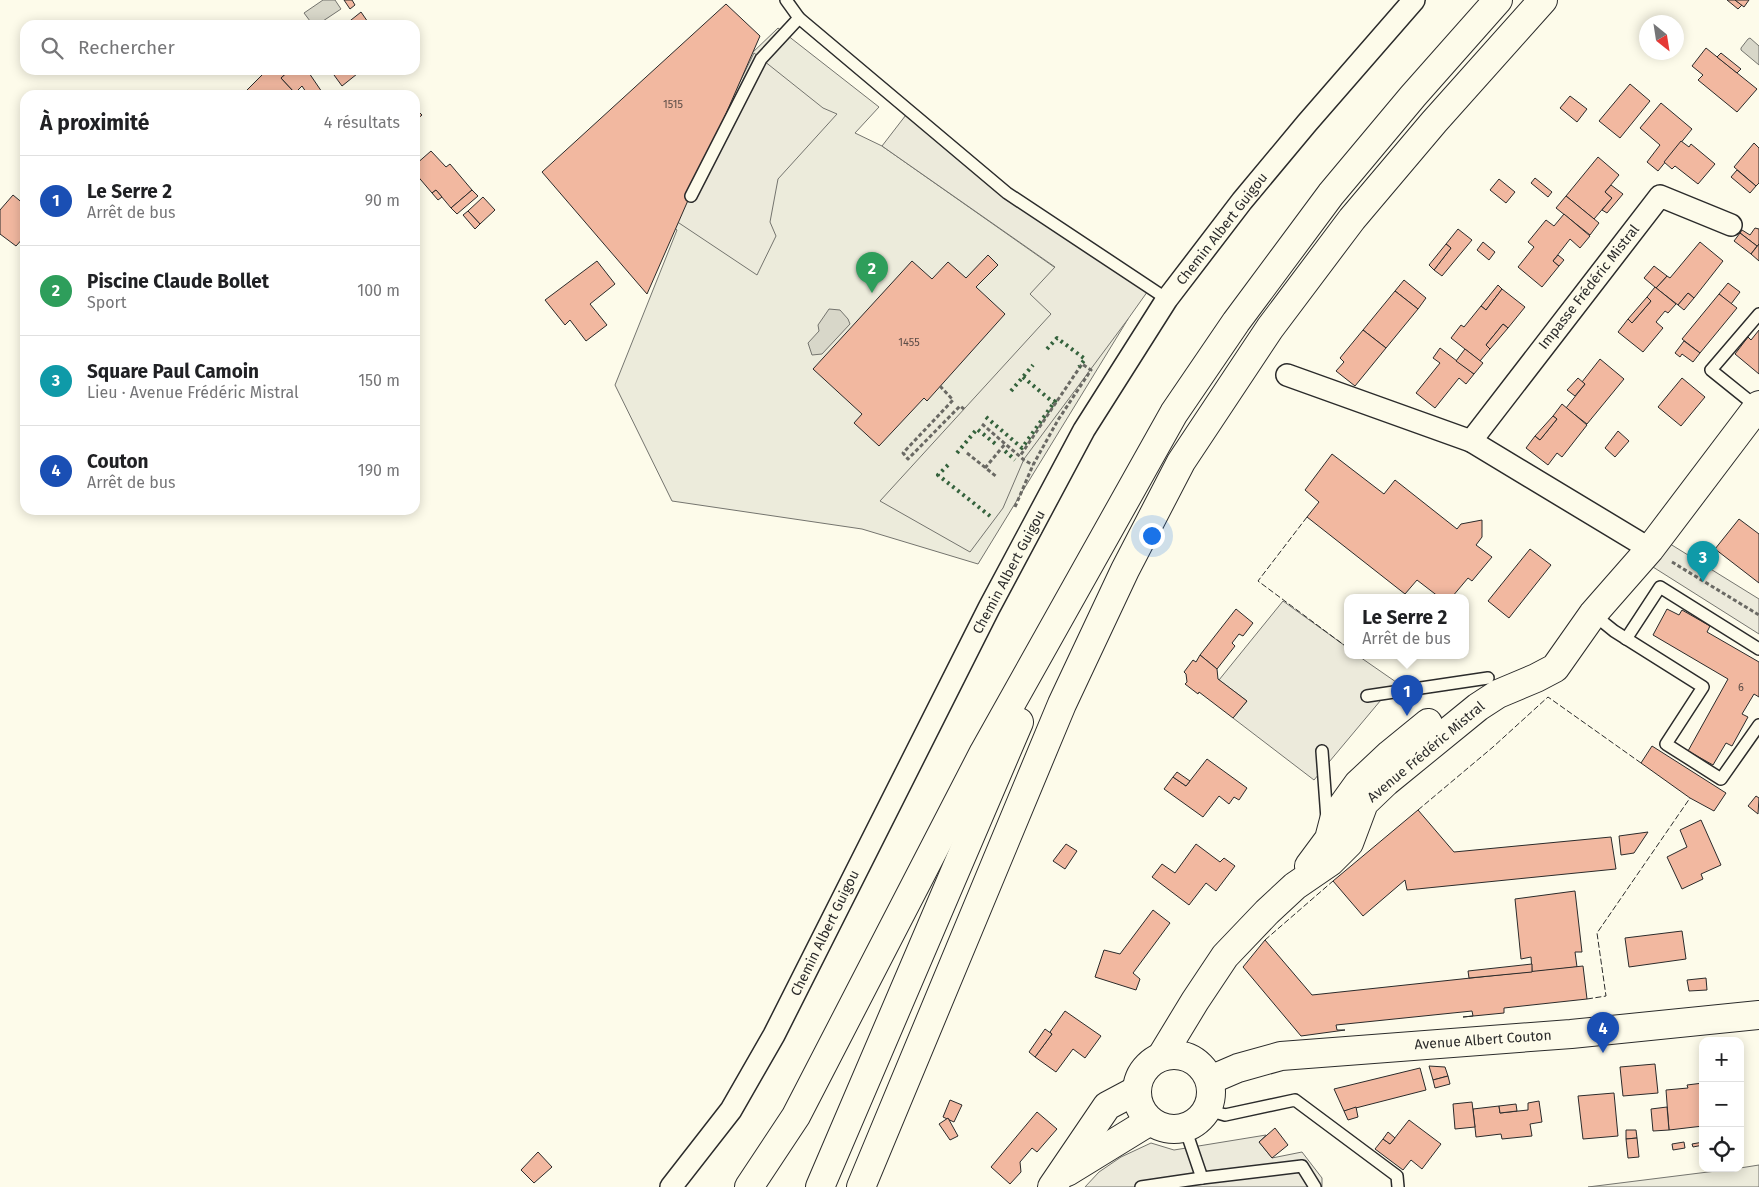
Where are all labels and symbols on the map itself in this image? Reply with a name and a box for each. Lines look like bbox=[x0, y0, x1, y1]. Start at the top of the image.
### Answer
north arrow bbox=[1639, 15, 1684, 60]
house number: 1515 bbox=[663, 98, 683, 111]
street label: Chemin Albert Guigou bbox=[1173, 169, 1271, 289]
street label: Impasse Frédéric Mistral bbox=[1535, 221, 1643, 353]
pin: 2 bbox=[856, 252, 888, 293]
house number: 1455 bbox=[898, 336, 920, 349]
street label: Chemin Albert Guigou bbox=[969, 507, 1049, 637]
your location bbox=[1139, 523, 1165, 549]
pin: 3 bbox=[1687, 541, 1719, 582]
pin: 1 bbox=[1391, 675, 1423, 716]
house number: 6 bbox=[1738, 681, 1744, 694]
street label: Avenue Frédéric Mistral bbox=[1364, 698, 1488, 806]
street label: Chemin Albert Guigou bbox=[787, 867, 863, 999]
pin: 4 bbox=[1587, 1012, 1619, 1053]
street label: Avenue Albert Couton bbox=[1414, 1027, 1552, 1053]

